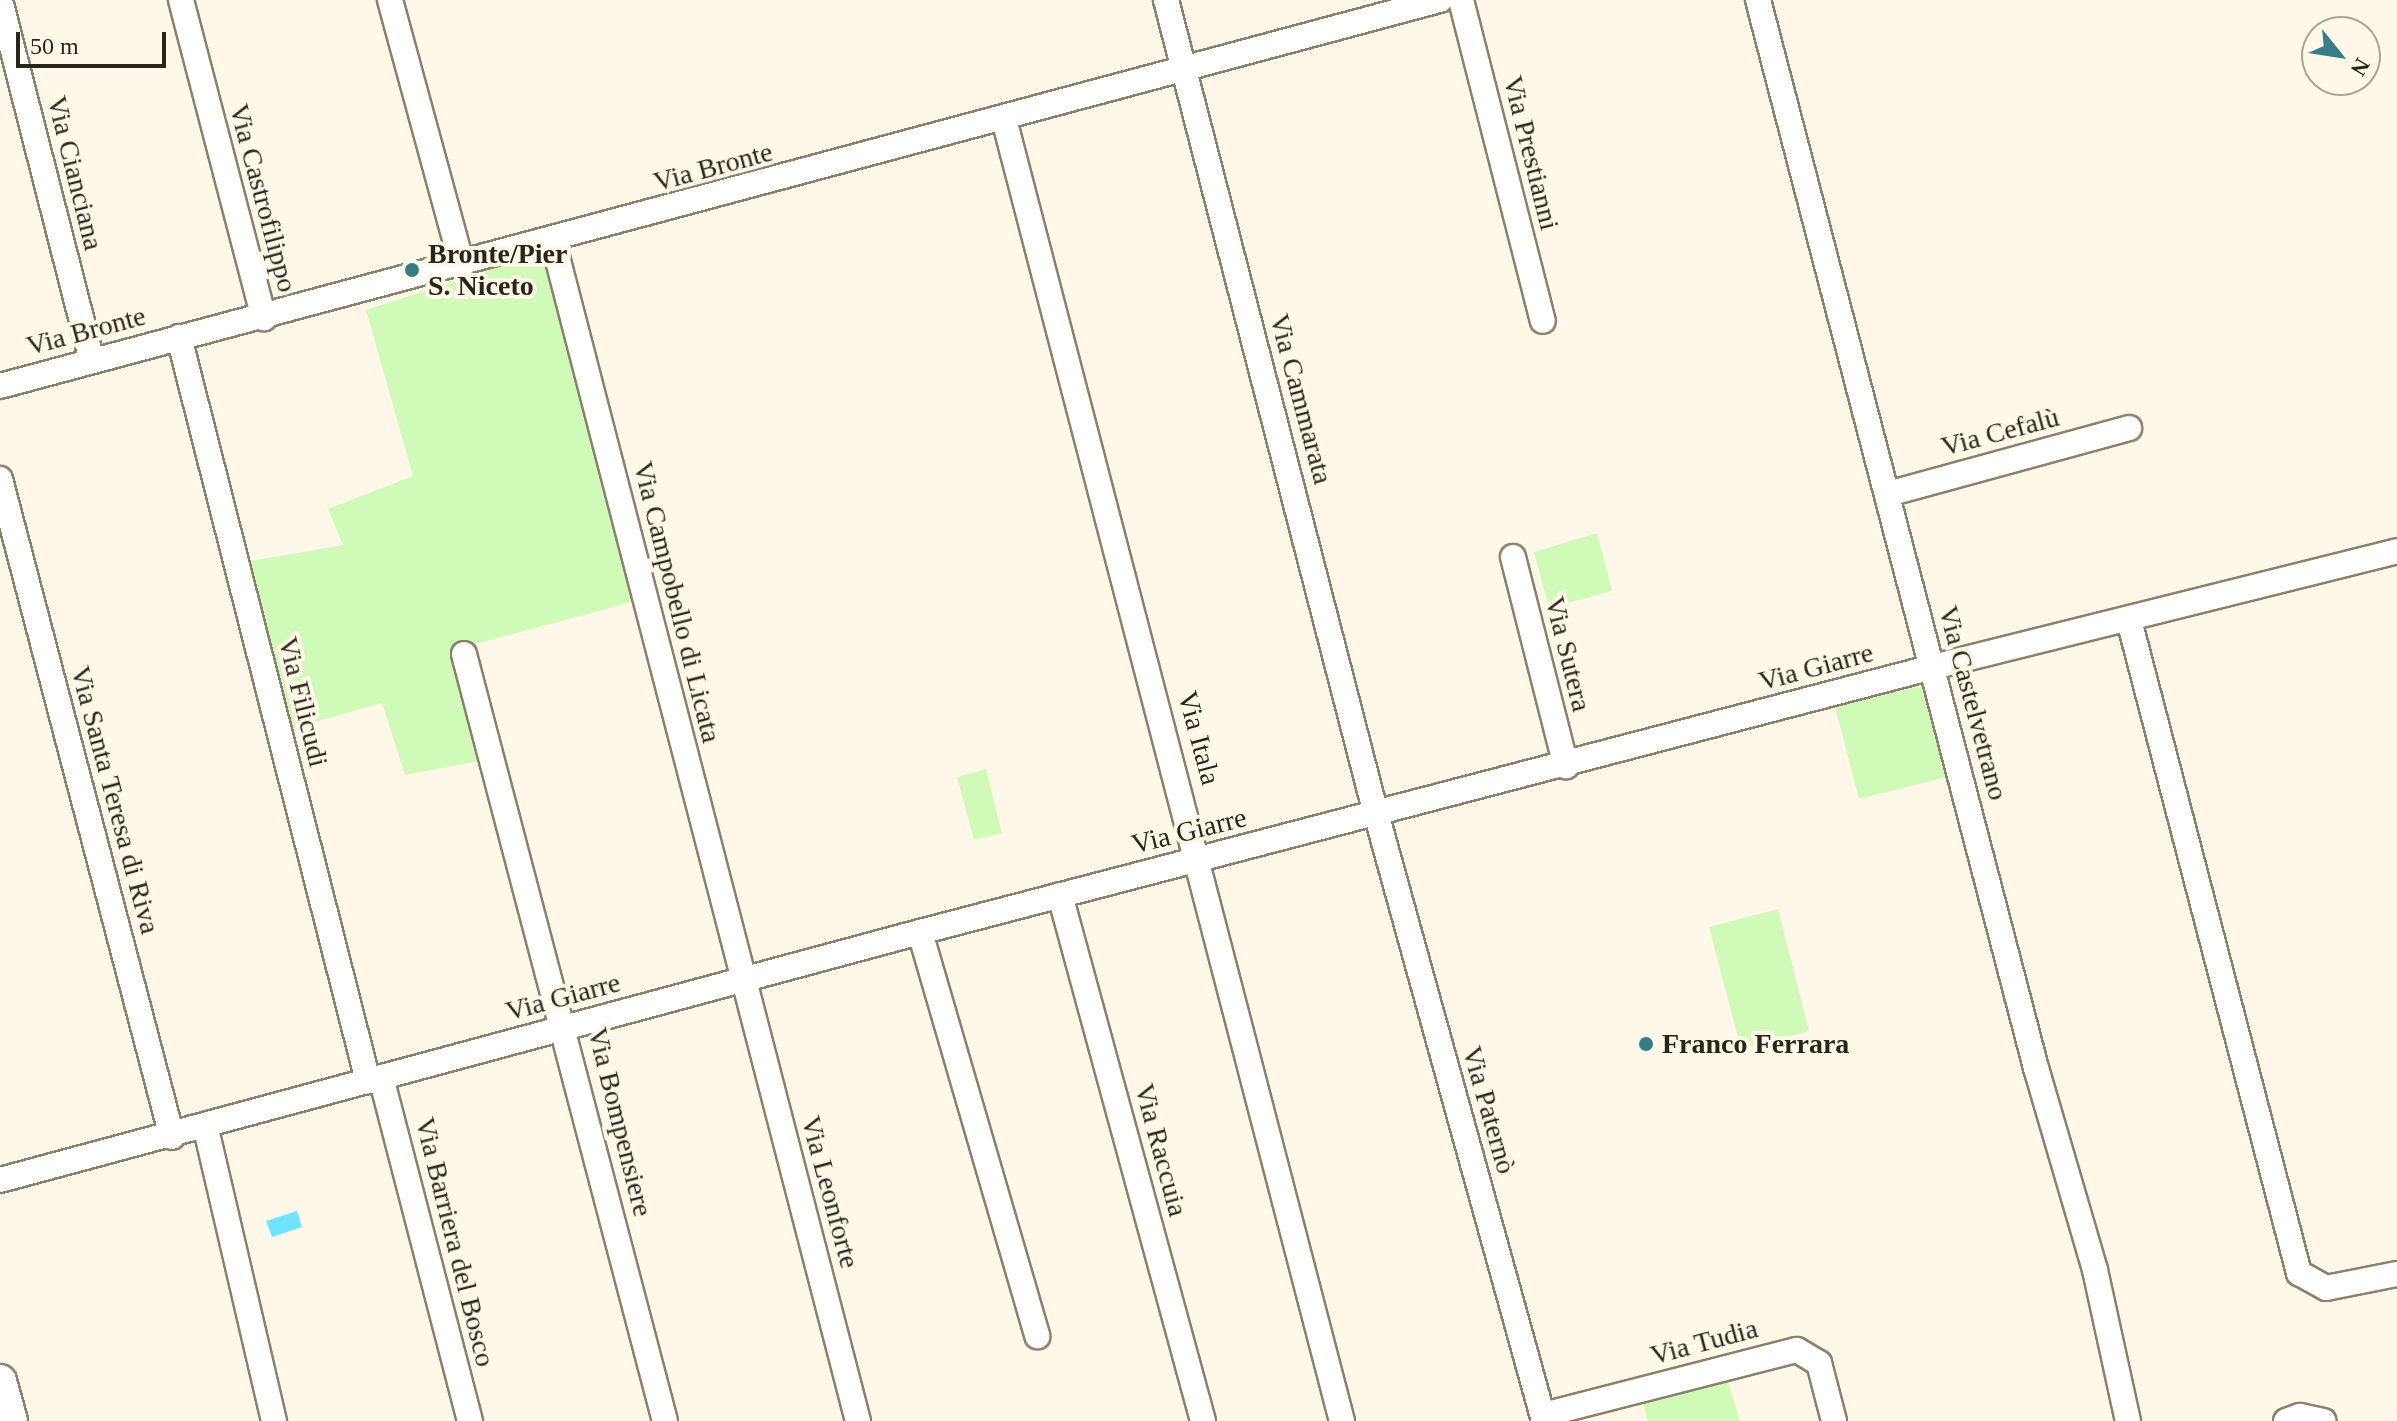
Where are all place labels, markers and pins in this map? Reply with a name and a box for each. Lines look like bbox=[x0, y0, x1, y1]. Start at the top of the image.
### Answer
place label: Bronte/Pier S. Niceto bbox=[428, 237, 567, 303]
marker: Bronte/Pier S. Niceto bbox=[403, 261, 421, 279]
place label: Franco Ferrara bbox=[1662, 1027, 1849, 1061]
marker: Franco Ferrara bbox=[1637, 1035, 1655, 1053]

